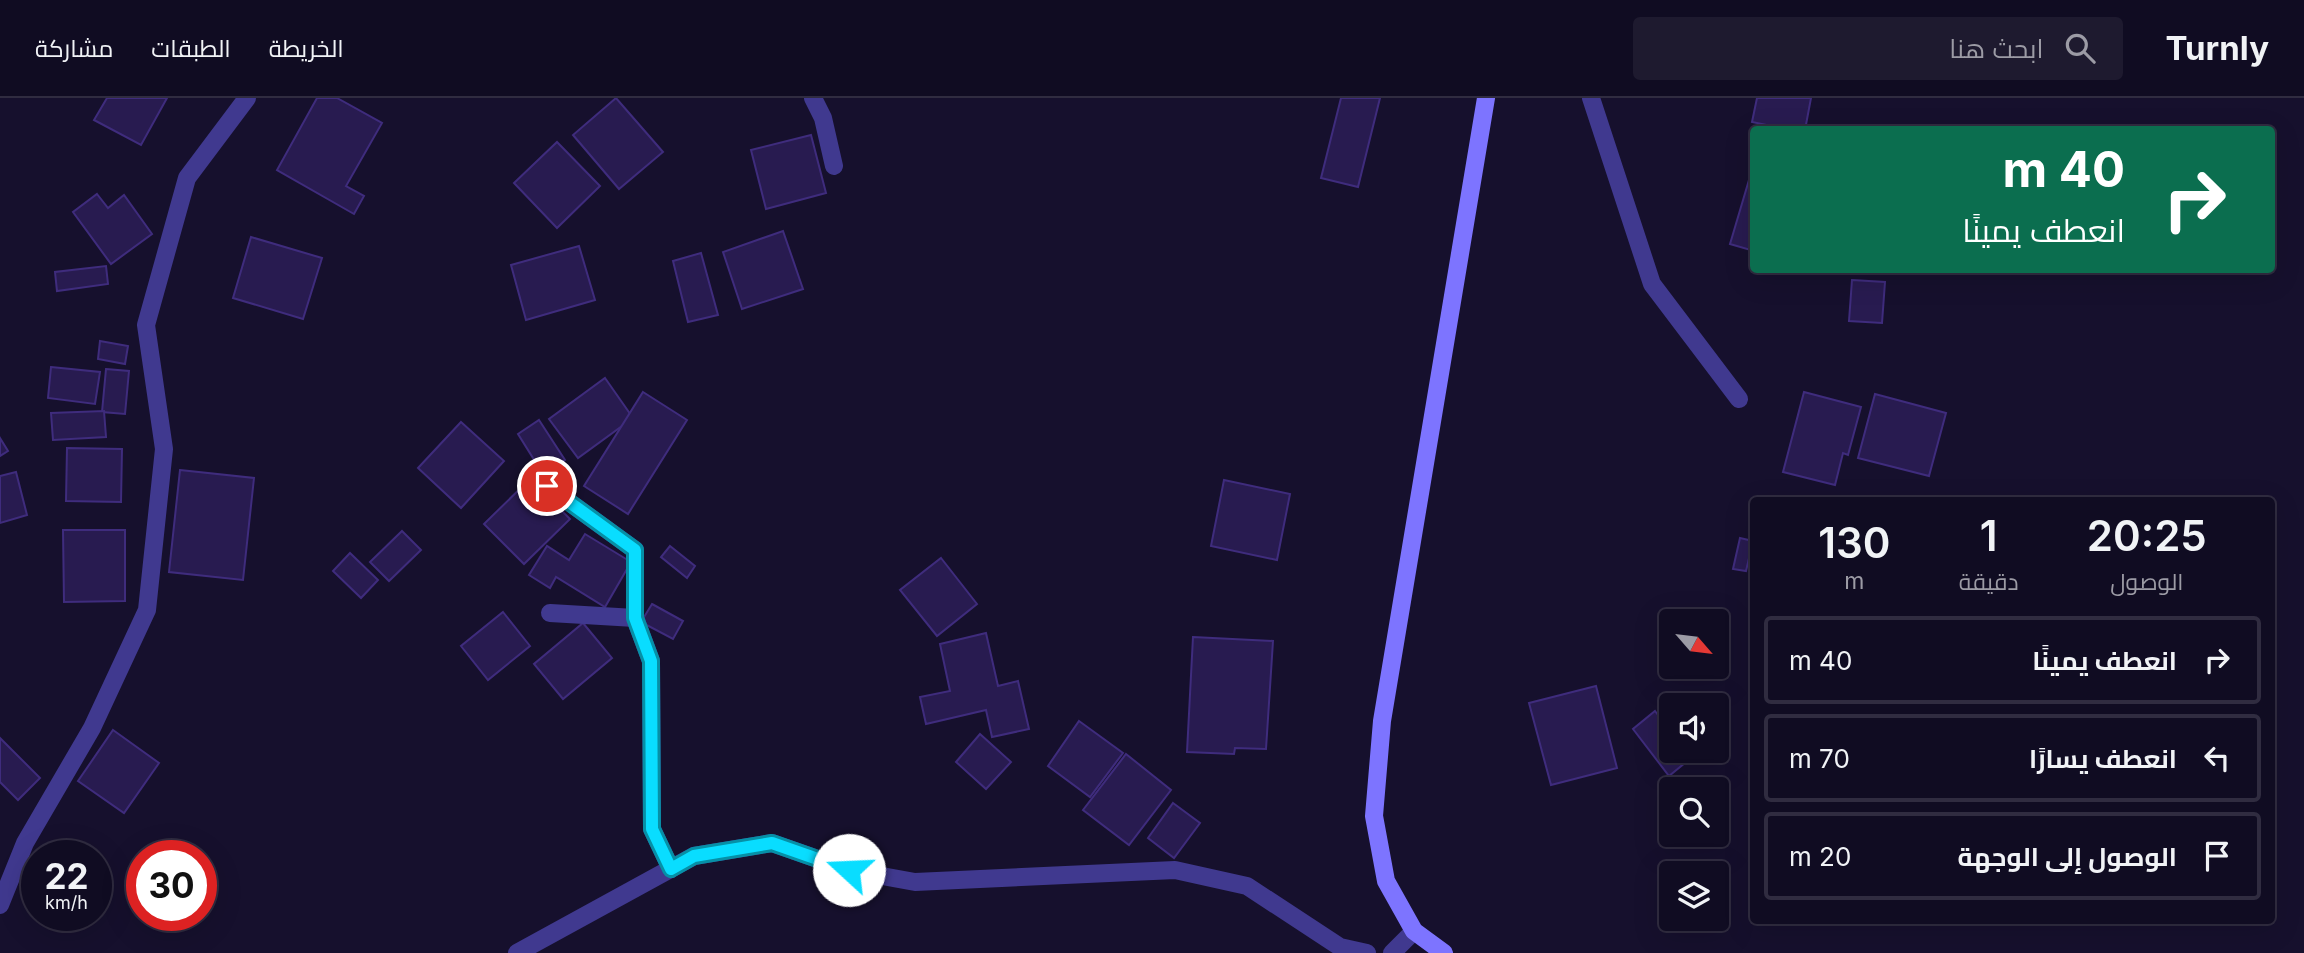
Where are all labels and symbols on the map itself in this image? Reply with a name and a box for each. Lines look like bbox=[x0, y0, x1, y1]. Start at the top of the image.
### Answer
pin bbox=[517, 456, 577, 516]
north arrow bbox=[1659, 609, 1729, 679]
position arrow bbox=[812, 833, 886, 907]
speed limit sign: 30 bbox=[126, 840, 217, 931]

